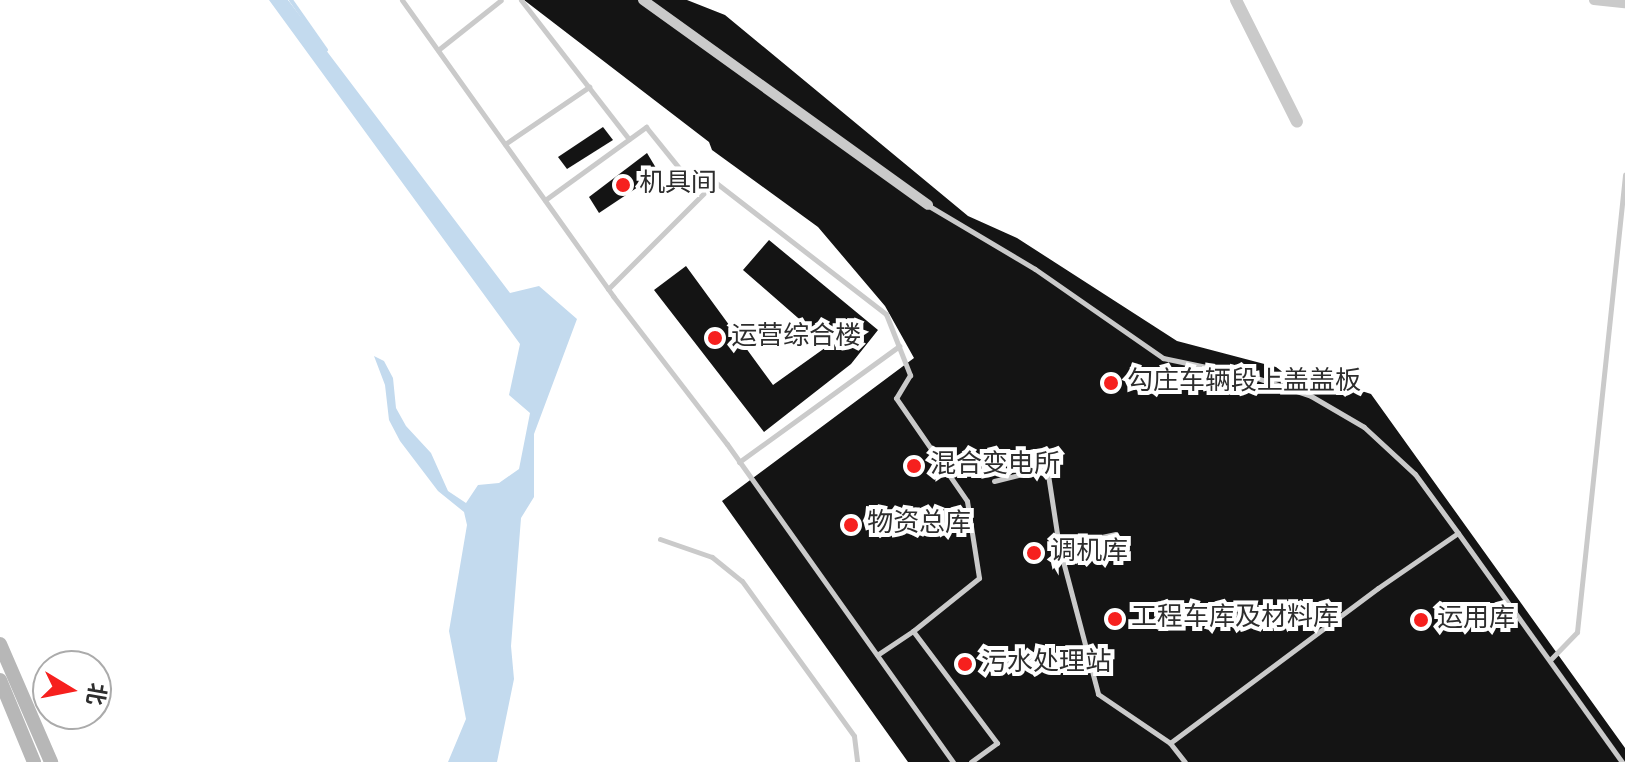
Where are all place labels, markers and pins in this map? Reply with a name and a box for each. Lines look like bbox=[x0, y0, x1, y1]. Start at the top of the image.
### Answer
place label: 机具间 bbox=[639, 169, 717, 201]
marker: 机具间 bbox=[614, 176, 632, 194]
place label: 运营综合楼 bbox=[731, 322, 861, 354]
marker: 运营综合楼 bbox=[706, 329, 724, 347]
place label: 勾庄车辆段上盖盖板 bbox=[1127, 367, 1361, 399]
marker: 勾庄车辆段上盖盖板 bbox=[1102, 374, 1120, 392]
place label: 混合变电所 bbox=[930, 450, 1060, 482]
marker: 混合变电所 bbox=[905, 457, 923, 475]
place label: 物资总库 bbox=[867, 509, 971, 541]
marker: 物资总库 bbox=[842, 516, 860, 534]
place label: 调机库 bbox=[1050, 537, 1128, 569]
marker: 调机库 bbox=[1025, 544, 1043, 562]
place label: 工程车库及材料库 bbox=[1131, 603, 1339, 635]
place label: 运用库 bbox=[1437, 604, 1515, 636]
marker: 工程车库及材料库 bbox=[1106, 610, 1124, 628]
marker: 运用库 bbox=[1412, 611, 1430, 629]
place label: 污水处理站 bbox=[981, 648, 1111, 680]
marker: 污水处理站 bbox=[956, 655, 974, 673]

